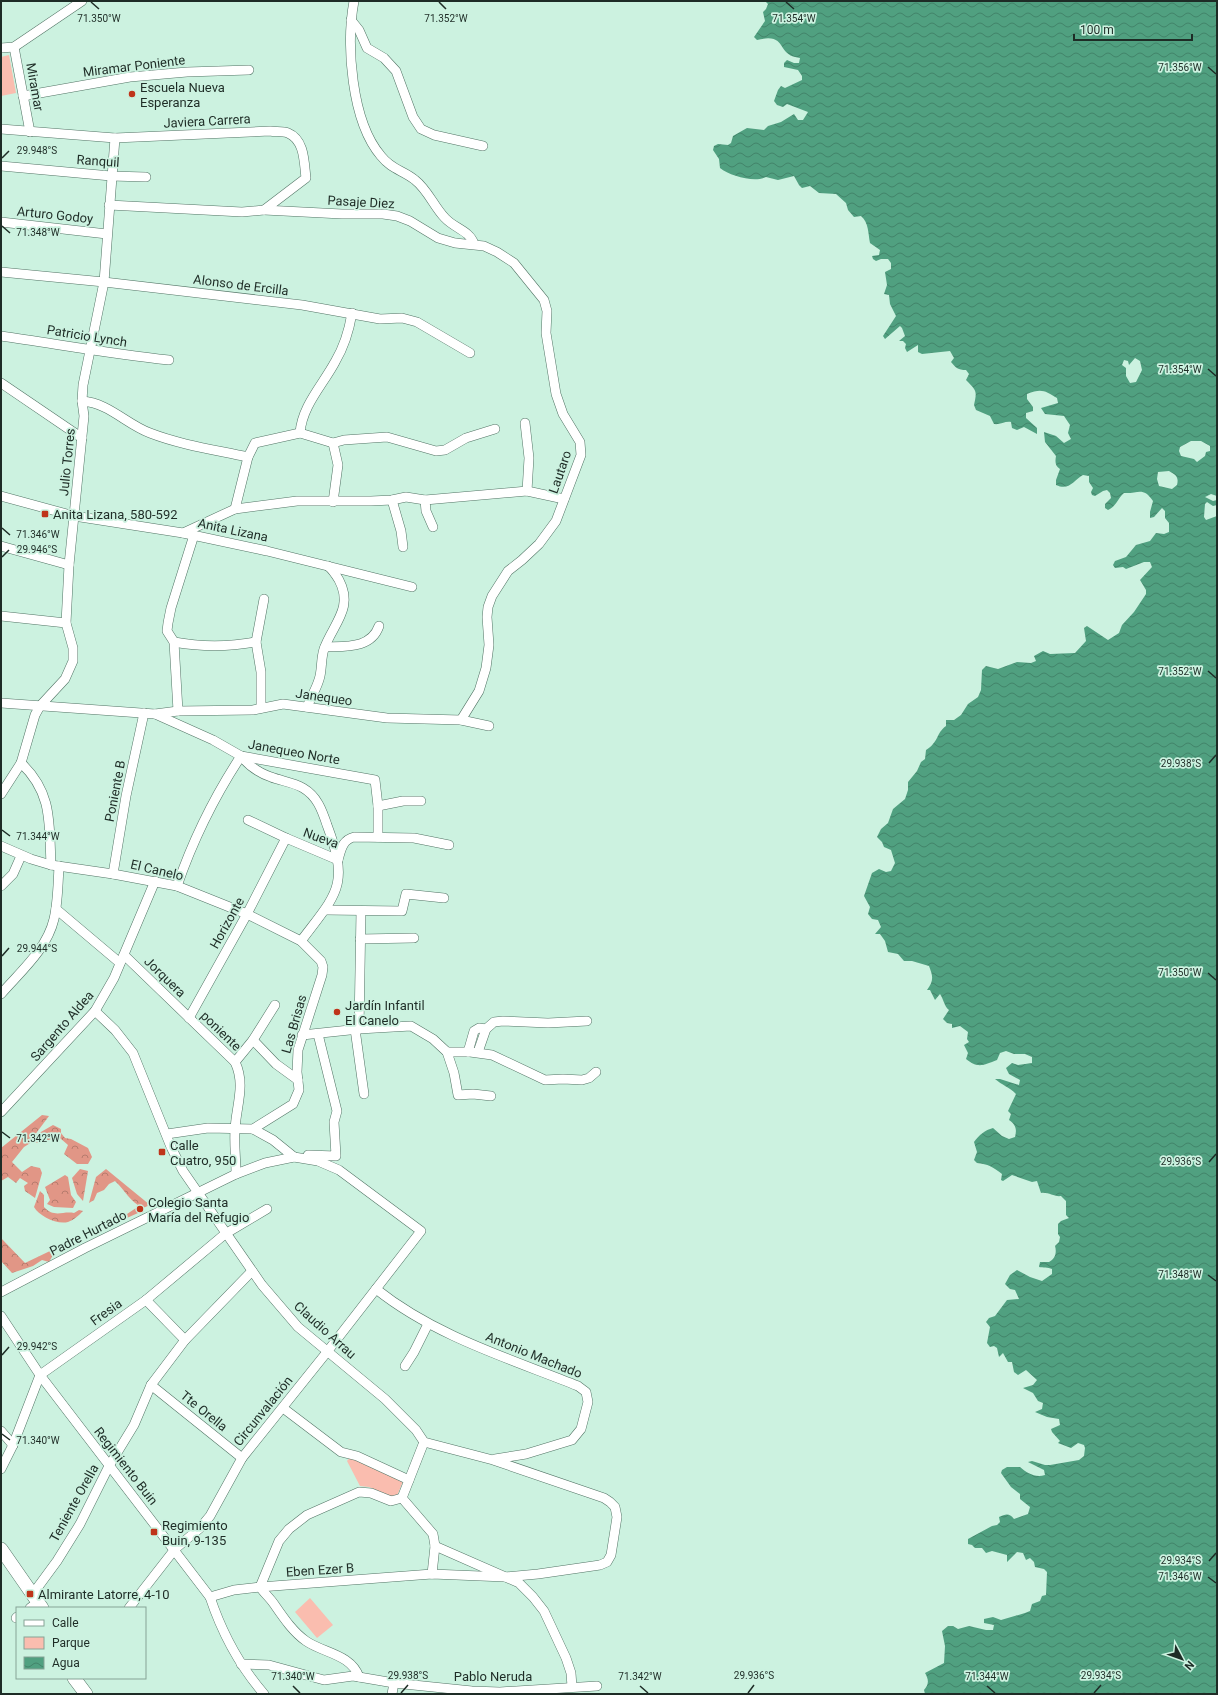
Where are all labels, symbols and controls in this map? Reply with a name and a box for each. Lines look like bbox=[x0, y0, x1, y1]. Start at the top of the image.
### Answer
text: 71.350°W bbox=[77, 13, 121, 24]
text: 71.352°W bbox=[424, 13, 468, 24]
text: 71.354°W bbox=[772, 13, 816, 24]
scale bar bbox=[1074, 16, 1192, 42]
text: 100 m bbox=[1080, 23, 1114, 37]
street label: Miramar Poniente bbox=[82, 52, 186, 80]
street label: Miramar bbox=[23, 62, 47, 113]
text: 71.356°W bbox=[1158, 62, 1202, 73]
place label: Escuela Nueva Esperanza bbox=[140, 80, 225, 110]
marker: Escuela Nueva Esperanza bbox=[127, 89, 137, 99]
street label: Javiera Carrera bbox=[163, 111, 251, 131]
text: 29.948°S bbox=[17, 145, 57, 156]
street label: Ranquil bbox=[76, 152, 120, 170]
street label: Pasaje Diez bbox=[327, 193, 396, 211]
street label: Arturo Godoy bbox=[16, 204, 94, 226]
text: 71.348°W bbox=[16, 227, 60, 238]
street label: Alonso de Ercilla bbox=[192, 272, 290, 298]
street label: Patricio Lynch bbox=[46, 322, 128, 350]
text: 71.354°W bbox=[1158, 364, 1202, 375]
street label: Julio Torres bbox=[56, 427, 78, 497]
street label: Lautaro bbox=[546, 449, 574, 495]
place label: Anita Lizana, 580-592 bbox=[53, 507, 178, 522]
marker: Anita Lizana, 580-592 bbox=[40, 509, 50, 519]
street label: Anita Lizana bbox=[197, 515, 269, 545]
text: 71.346°W bbox=[16, 529, 60, 540]
text: 29.946°S bbox=[17, 544, 57, 555]
text: 71.352°W bbox=[1158, 666, 1202, 677]
street label: Janequeo bbox=[295, 686, 353, 708]
street label: Janequeo Norte bbox=[247, 737, 341, 767]
text: 29.938°S bbox=[1161, 758, 1201, 769]
street label: Poniente B bbox=[102, 759, 128, 823]
street label: Nueva bbox=[301, 825, 341, 851]
text: 71.344°W bbox=[16, 831, 60, 842]
street label: El Canelo bbox=[129, 857, 185, 883]
street label: Horizonte bbox=[207, 895, 247, 951]
text: 29.944°S bbox=[17, 943, 57, 954]
street label: Jorquera bbox=[141, 954, 189, 1000]
text: 71.350°W bbox=[1158, 967, 1202, 978]
street label: Sargento Aldea bbox=[27, 988, 97, 1064]
street label: Las Brisas bbox=[278, 993, 310, 1055]
place label: Jardín Infantil El Canelo bbox=[345, 998, 425, 1028]
marker: Jardín Infantil El Canelo bbox=[332, 1007, 342, 1017]
street label: poniente bbox=[198, 1008, 244, 1054]
text: 71.342°W bbox=[16, 1133, 60, 1144]
place label: Calle Cuatro, 950 bbox=[170, 1138, 236, 1168]
marker: Calle Cuatro, 950 bbox=[157, 1147, 167, 1157]
text: 29.936°S bbox=[1161, 1156, 1201, 1167]
place label: Colegio Santa María del Refugio bbox=[148, 1195, 249, 1225]
marker: Colegio Santa María del Refugio bbox=[135, 1204, 145, 1214]
street label: Padre Hurtado bbox=[47, 1207, 129, 1259]
text: 71.348°W bbox=[1158, 1269, 1202, 1280]
street label: Fresia bbox=[87, 1296, 125, 1328]
street label: Claudio Arrau bbox=[291, 1298, 359, 1362]
street label: Antonio Machado bbox=[484, 1329, 584, 1381]
text: 29.942°S bbox=[17, 1341, 57, 1352]
street label: Circunvalación bbox=[230, 1373, 296, 1449]
street label: Tte Orella bbox=[178, 1388, 230, 1434]
street label: Regimiento Buin bbox=[91, 1424, 161, 1508]
text: 71.340°W bbox=[16, 1435, 60, 1446]
street label: Teniente Orella bbox=[47, 1462, 101, 1544]
place label: Regimiento Buin, 9-135 bbox=[162, 1518, 228, 1548]
marker: Regimiento Buin, 9-135 bbox=[149, 1527, 159, 1537]
text: 29.934°S bbox=[1161, 1555, 1201, 1566]
street label: Eben Ezer B bbox=[285, 1560, 355, 1580]
text: 71.346°W bbox=[1158, 1571, 1202, 1582]
place label: Almirante Latorre, 4-10 bbox=[38, 1587, 169, 1602]
marker: Almirante Latorre, 4-10 bbox=[25, 1589, 35, 1599]
legend bbox=[16, 1607, 146, 1679]
text: Calle bbox=[52, 1616, 79, 1630]
text: Parque bbox=[52, 1636, 90, 1650]
north arrow bbox=[1162, 1639, 1202, 1679]
text: Agua bbox=[52, 1656, 80, 1670]
text: N bbox=[1182, 1658, 1197, 1673]
street label: Pablo Neruda bbox=[454, 1669, 532, 1684]
text: 29.938°S bbox=[388, 1670, 428, 1681]
text: 29.936°S bbox=[734, 1670, 774, 1681]
text: 29.934°S bbox=[1081, 1670, 1121, 1681]
text: 71.340°W bbox=[271, 1671, 315, 1682]
text: 71.342°W bbox=[618, 1671, 662, 1682]
text: 71.344°W bbox=[965, 1671, 1009, 1682]

